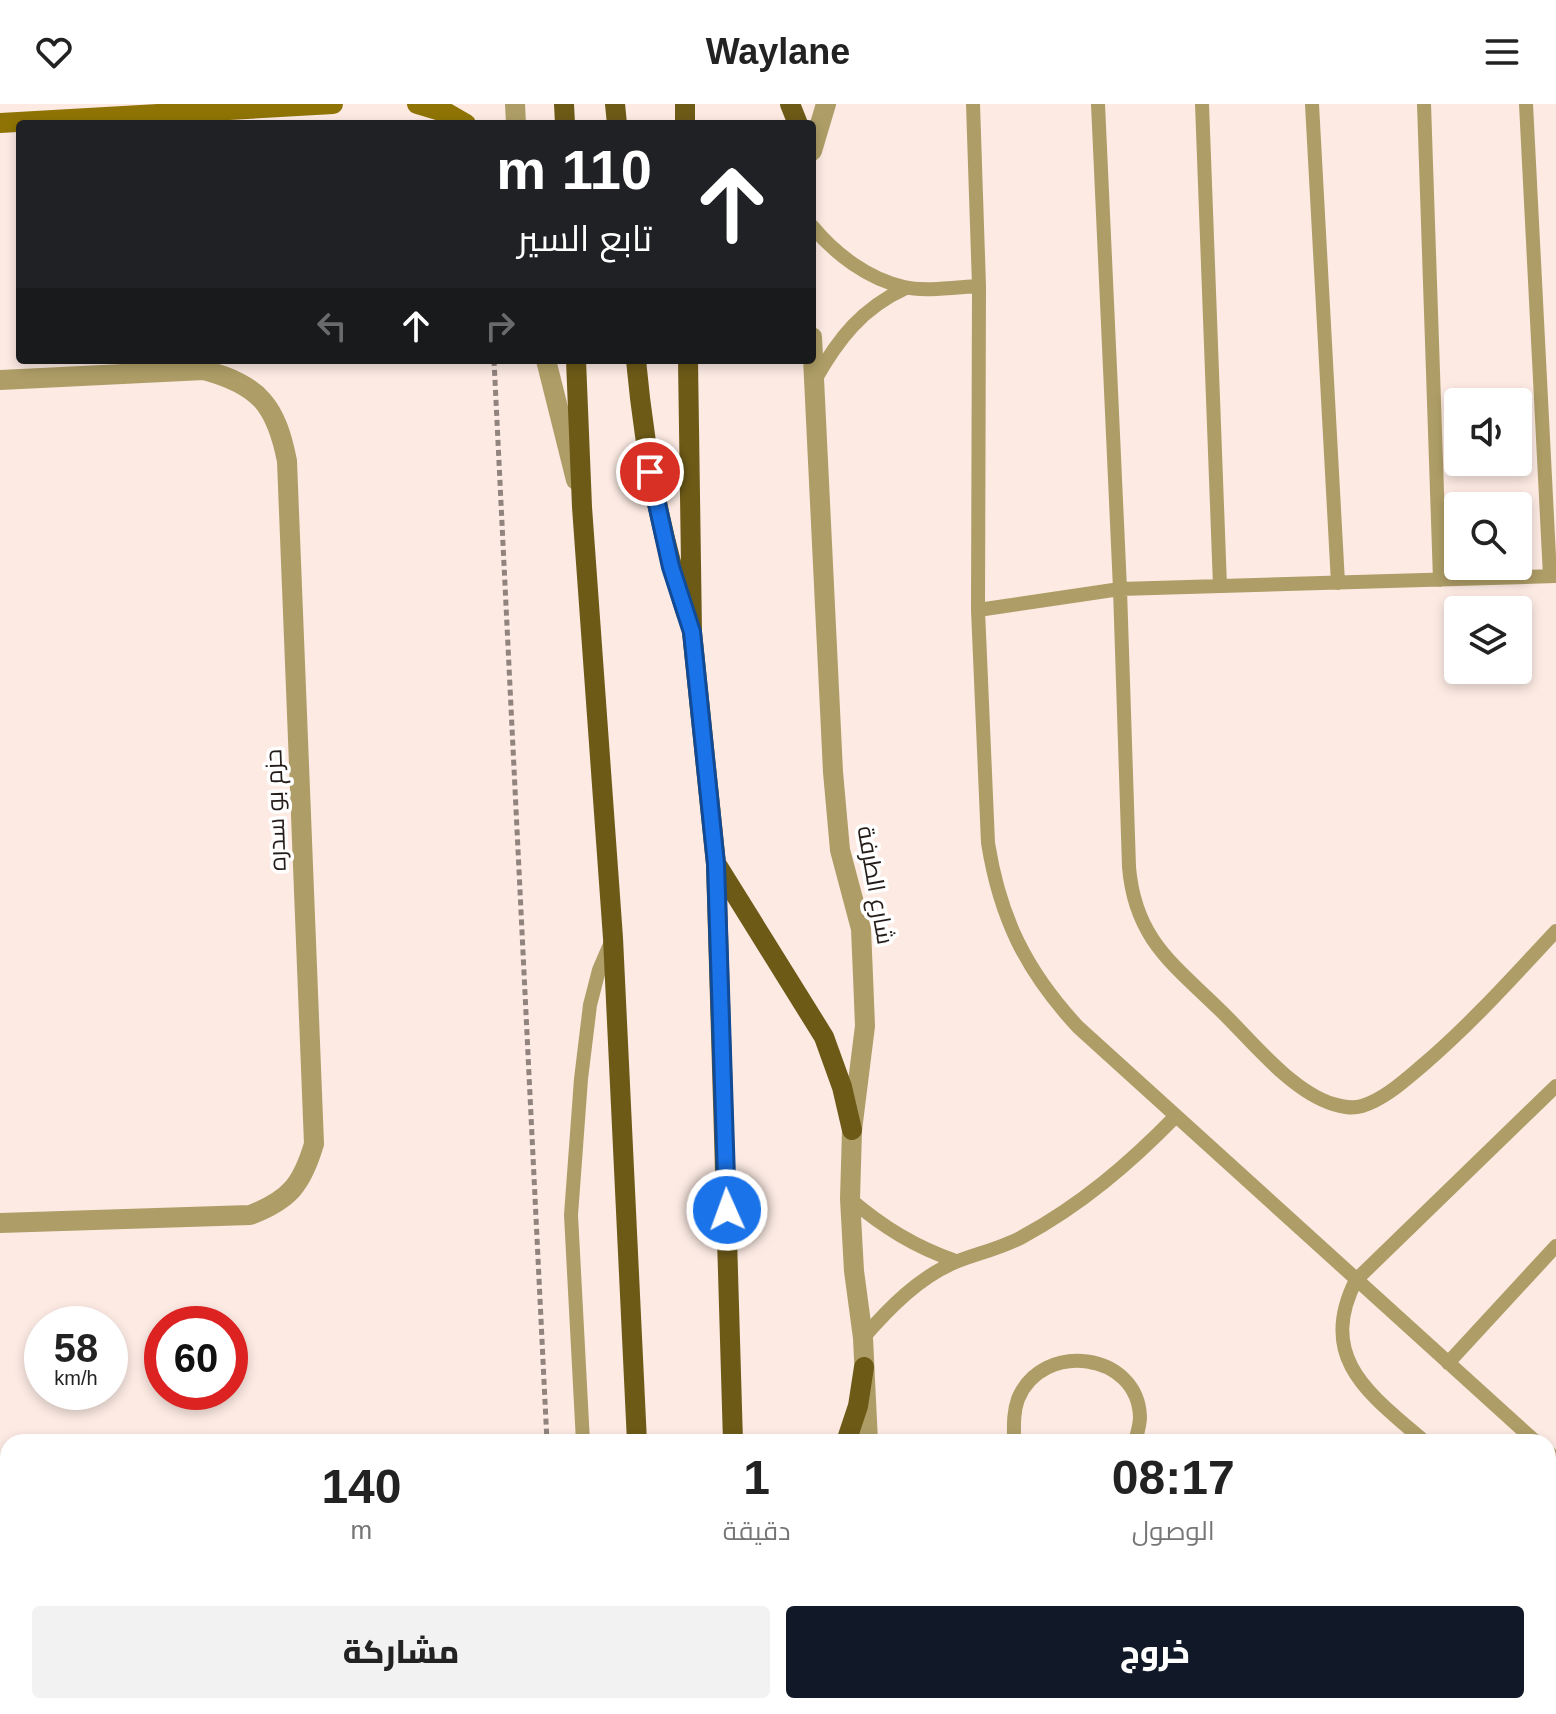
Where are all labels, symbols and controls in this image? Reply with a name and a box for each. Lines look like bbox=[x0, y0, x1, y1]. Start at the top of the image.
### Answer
icon: heart bbox=[32, 30, 76, 74]
icon: menu bbox=[1480, 30, 1524, 74]
text: Waylane bbox=[706, 31, 850, 72]
text: 110 m bbox=[496, 138, 652, 201]
icon: ahead bbox=[680, 152, 784, 256]
text: تابع السير bbox=[518, 218, 652, 259]
icon: left bbox=[310, 304, 354, 348]
icon: ahead bbox=[394, 304, 438, 348]
icon: right bbox=[478, 304, 522, 348]
map controls bbox=[1444, 388, 1532, 684]
button: sound bbox=[1444, 388, 1532, 476]
pin bbox=[616, 438, 684, 506]
icon: arrive bbox=[628, 450, 672, 494]
button: search bbox=[1444, 492, 1532, 580]
button: layers bbox=[1444, 596, 1532, 684]
street label: حزم بو سدره bbox=[259, 748, 294, 872]
street label: شارع الطرفة bbox=[849, 824, 900, 947]
position arrow bbox=[685, 1168, 769, 1252]
speed limit sign: 60 bbox=[144, 1306, 248, 1410]
text: 58 bbox=[54, 1326, 98, 1370]
text: km/h bbox=[54, 1367, 98, 1389]
text: 1 bbox=[743, 1451, 770, 1504]
text: 08:17 bbox=[1112, 1451, 1235, 1504]
text: 140 bbox=[321, 1460, 401, 1513]
text: m bbox=[351, 1515, 372, 1545]
text: دقيقة bbox=[723, 1516, 790, 1546]
text: الوصول bbox=[1132, 1516, 1215, 1546]
button: مشاركة bbox=[32, 1606, 770, 1698]
button: خروج bbox=[786, 1606, 1524, 1698]

